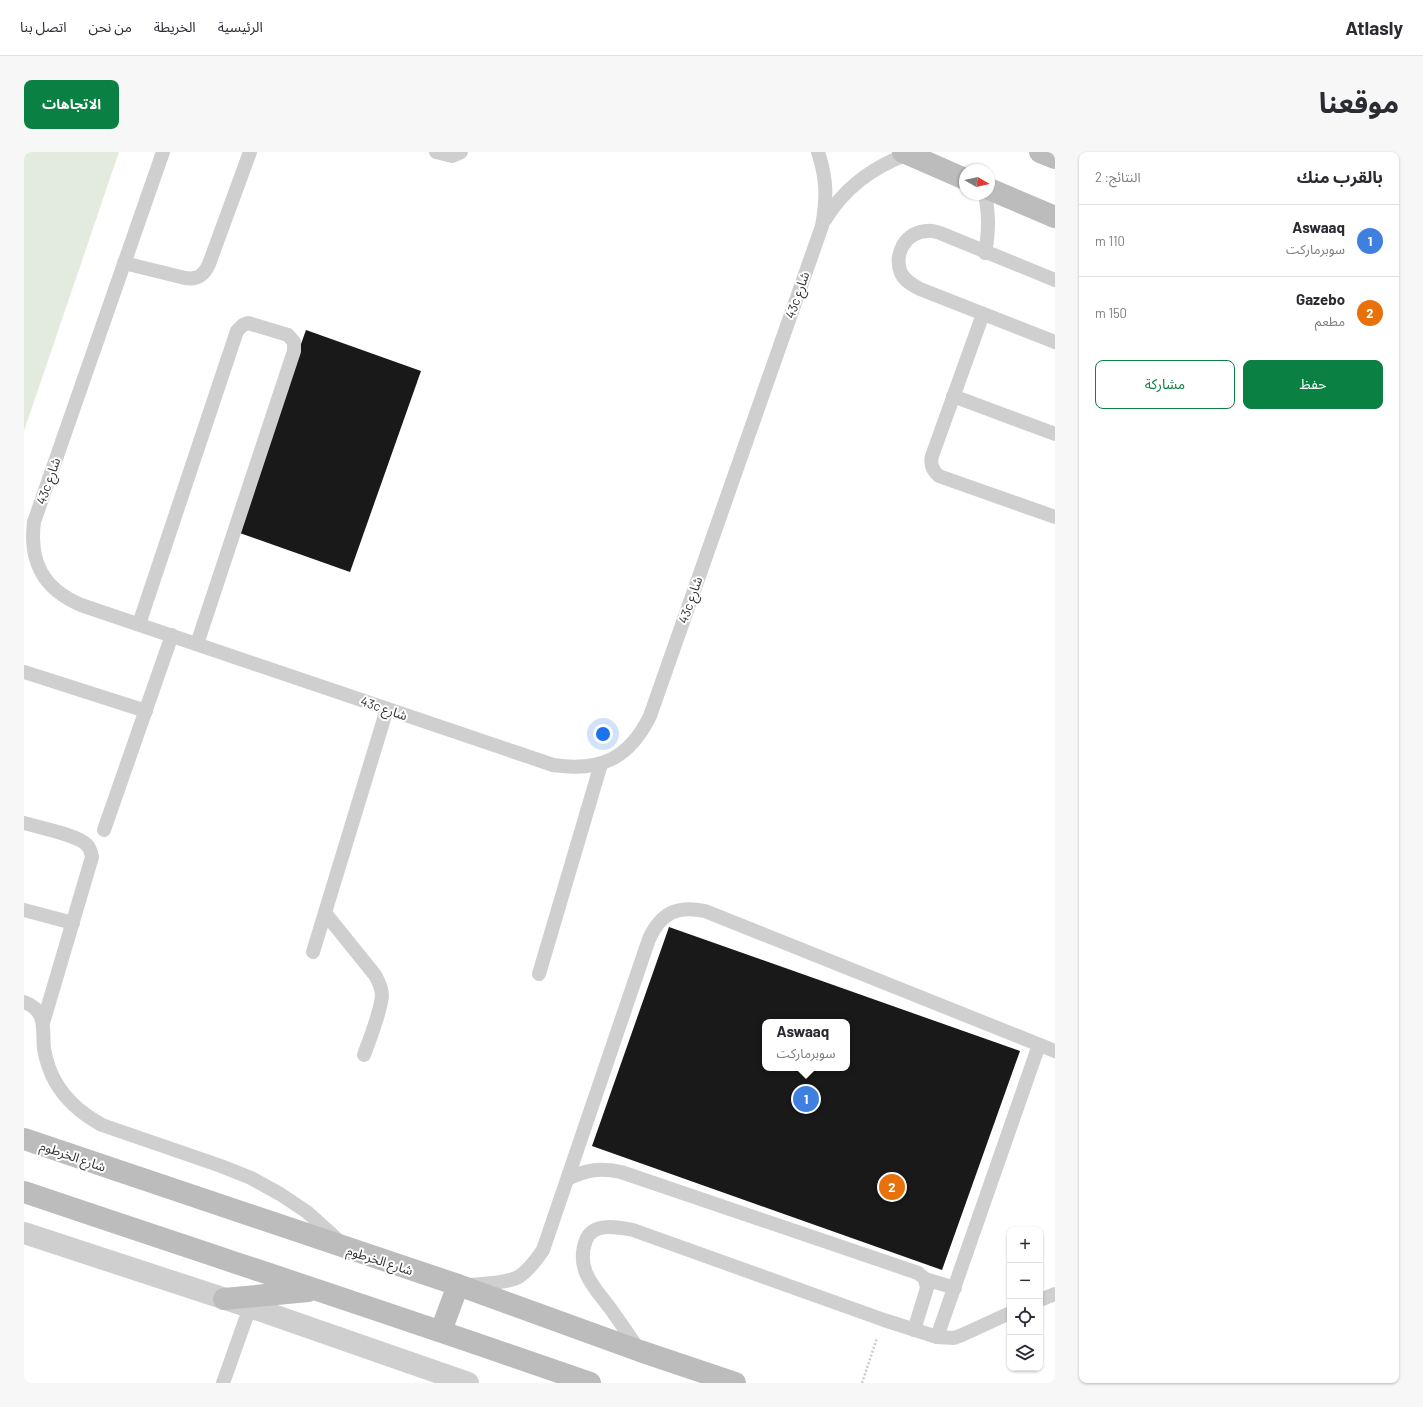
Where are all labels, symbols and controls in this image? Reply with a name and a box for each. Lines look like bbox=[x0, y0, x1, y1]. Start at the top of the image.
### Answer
text: Atlasly bbox=[1345, 16, 1403, 39]
text: اتصل بنا bbox=[20, 18, 66, 35]
text: من نحن bbox=[88, 18, 132, 35]
text: الخريطة bbox=[154, 18, 196, 35]
text: الرئيسية bbox=[218, 18, 263, 35]
button: الاتجاهات bbox=[24, 80, 119, 129]
text: موقعنا bbox=[1319, 85, 1399, 119]
north arrow bbox=[959, 164, 995, 200]
text: بالقرب منك bbox=[1297, 166, 1383, 186]
text: النتائج: 2 bbox=[1095, 169, 1140, 185]
text: Aswaaq bbox=[1292, 218, 1345, 236]
text: 110 m bbox=[1095, 233, 1125, 249]
text: 1 bbox=[1368, 233, 1372, 249]
text: سوبرماركت bbox=[1286, 241, 1345, 257]
street label: 43c شارع bbox=[782, 269, 815, 322]
text: Gazebo bbox=[1296, 290, 1345, 308]
text: 150 m bbox=[1095, 305, 1127, 321]
text: 2 bbox=[1366, 305, 1374, 321]
text: مطعم bbox=[1315, 313, 1345, 329]
button: مشاركة bbox=[1095, 360, 1235, 409]
button: حفظ bbox=[1243, 360, 1383, 409]
street label: 43c شارع bbox=[33, 455, 66, 508]
street label: 43c شارع bbox=[675, 574, 708, 627]
street label: 43c شارع bbox=[357, 693, 410, 726]
your location bbox=[593, 724, 613, 744]
popup bbox=[762, 1019, 850, 1071]
text: Aswaaq bbox=[777, 1022, 829, 1040]
text: سوبرماركت bbox=[777, 1045, 835, 1061]
pin: 1 bbox=[793, 1084, 819, 1114]
street label: شارع الخرطوم bbox=[37, 1137, 108, 1178]
pin: 2 bbox=[879, 1172, 905, 1202]
map controls bbox=[1007, 1227, 1043, 1371]
button: + bbox=[1007, 1227, 1043, 1263]
street label: شارع الخرطوم bbox=[344, 1242, 415, 1281]
button: − bbox=[1007, 1263, 1043, 1299]
button: locate bbox=[1007, 1299, 1043, 1335]
button: layers bbox=[1007, 1335, 1043, 1371]

